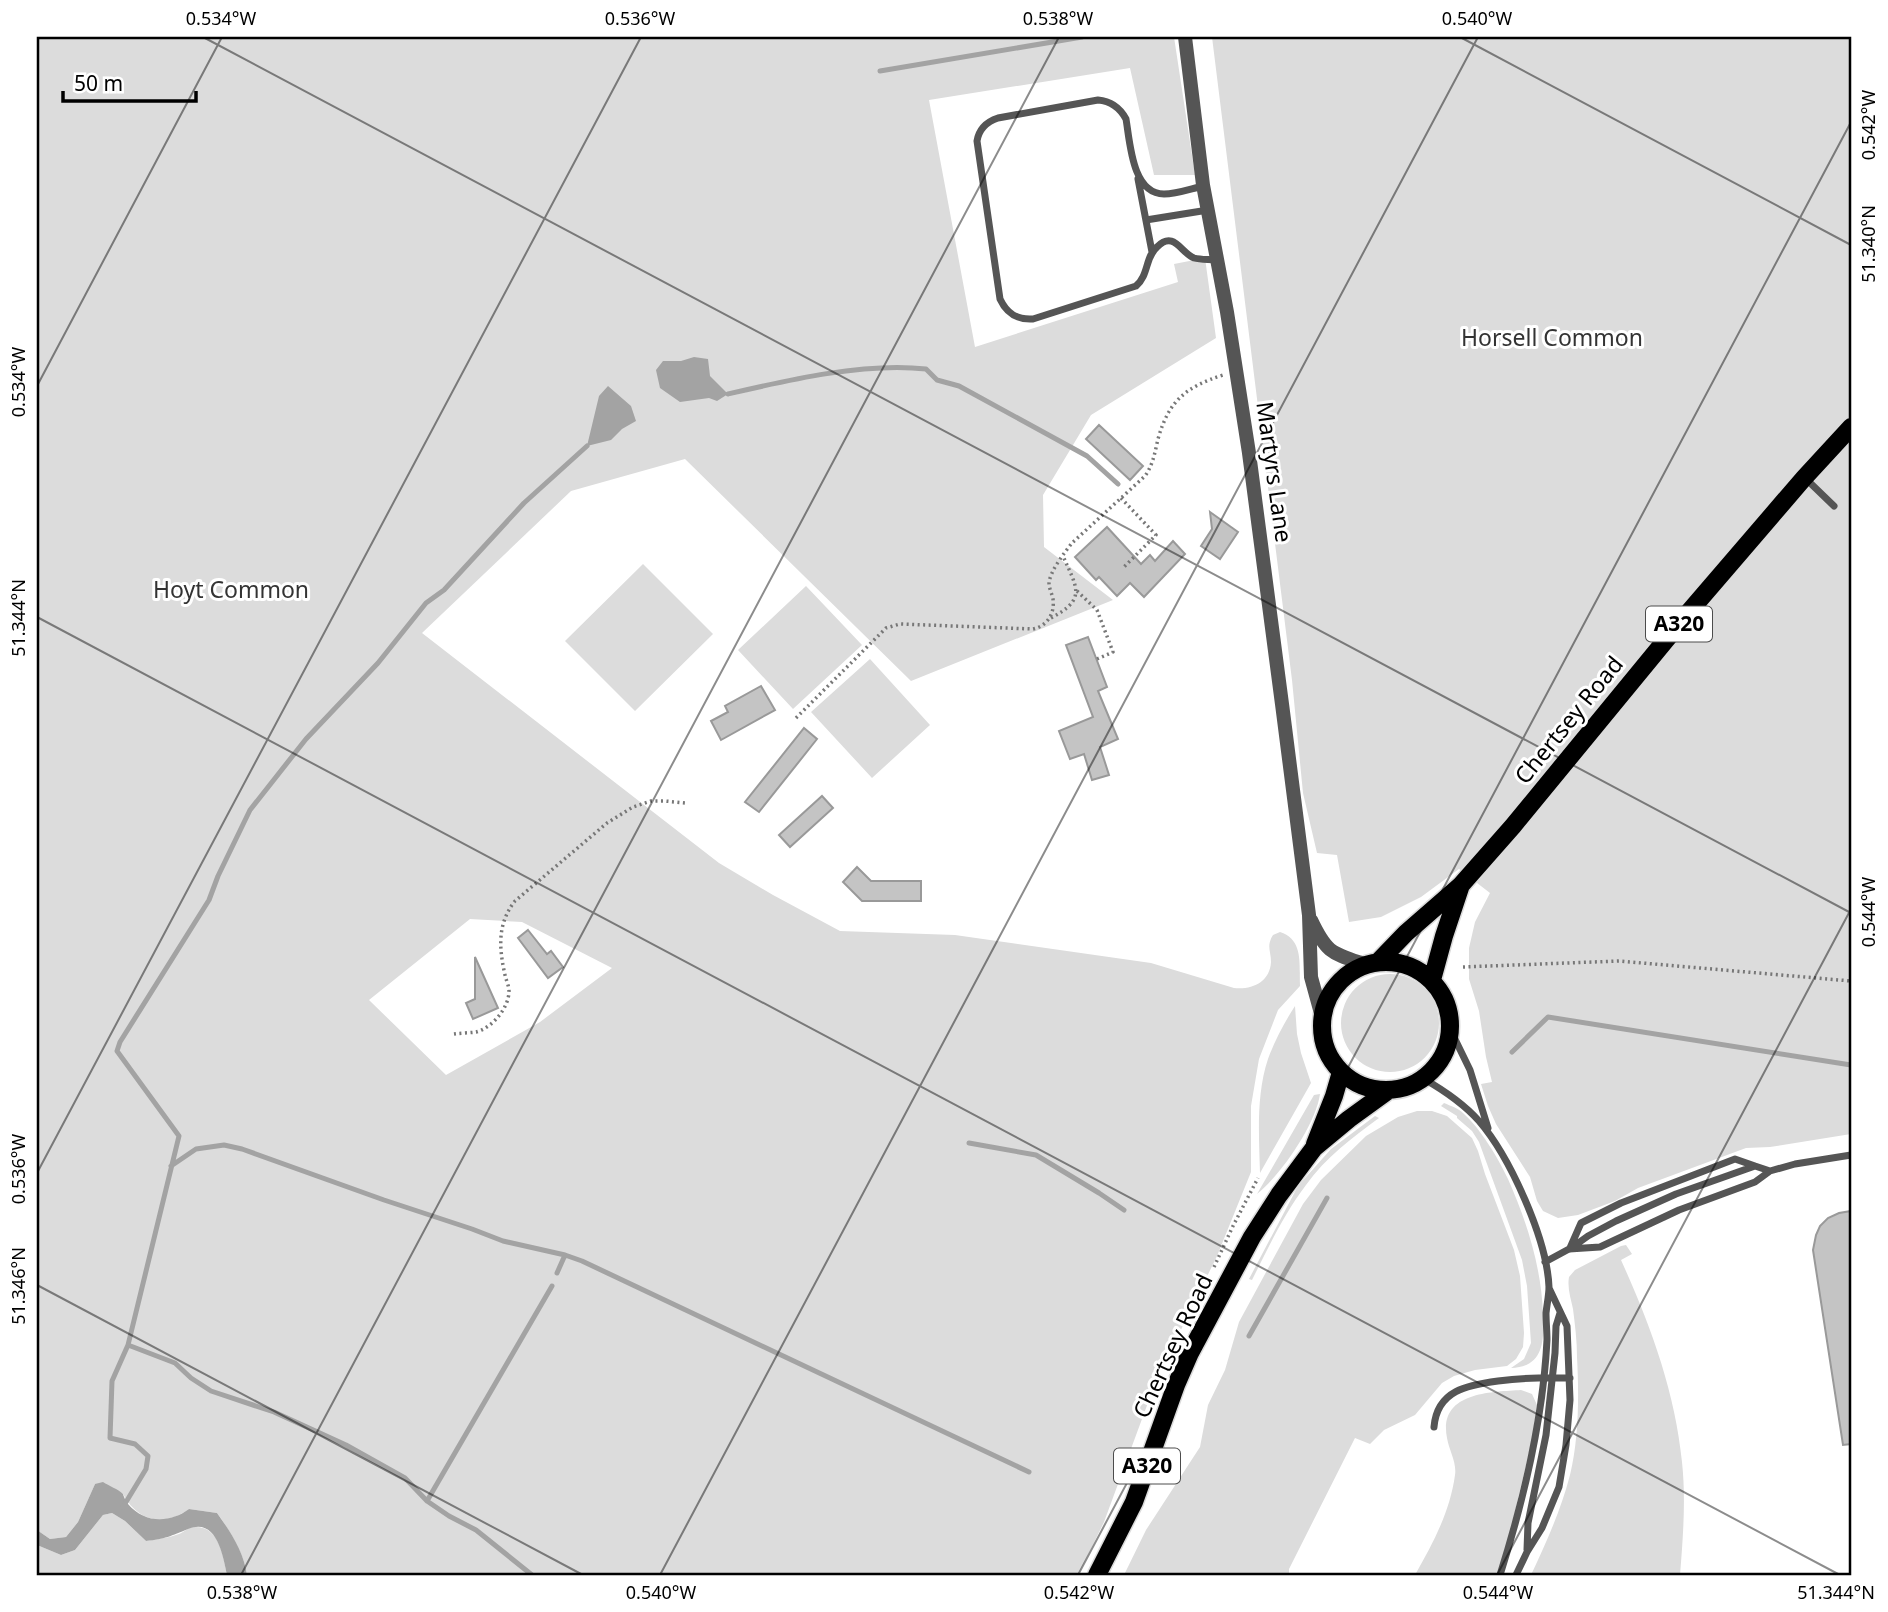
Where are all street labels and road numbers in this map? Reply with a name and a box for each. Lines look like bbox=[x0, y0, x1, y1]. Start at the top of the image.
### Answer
street label: Martyrs Lane bbox=[1249, 399, 1301, 544]
road number: A320 bbox=[1646, 606, 1712, 642]
street label: Chertsey Road bbox=[1507, 649, 1630, 790]
street label: Chertsey Road bbox=[1125, 1268, 1220, 1423]
road number: A320 bbox=[1114, 1448, 1180, 1484]

